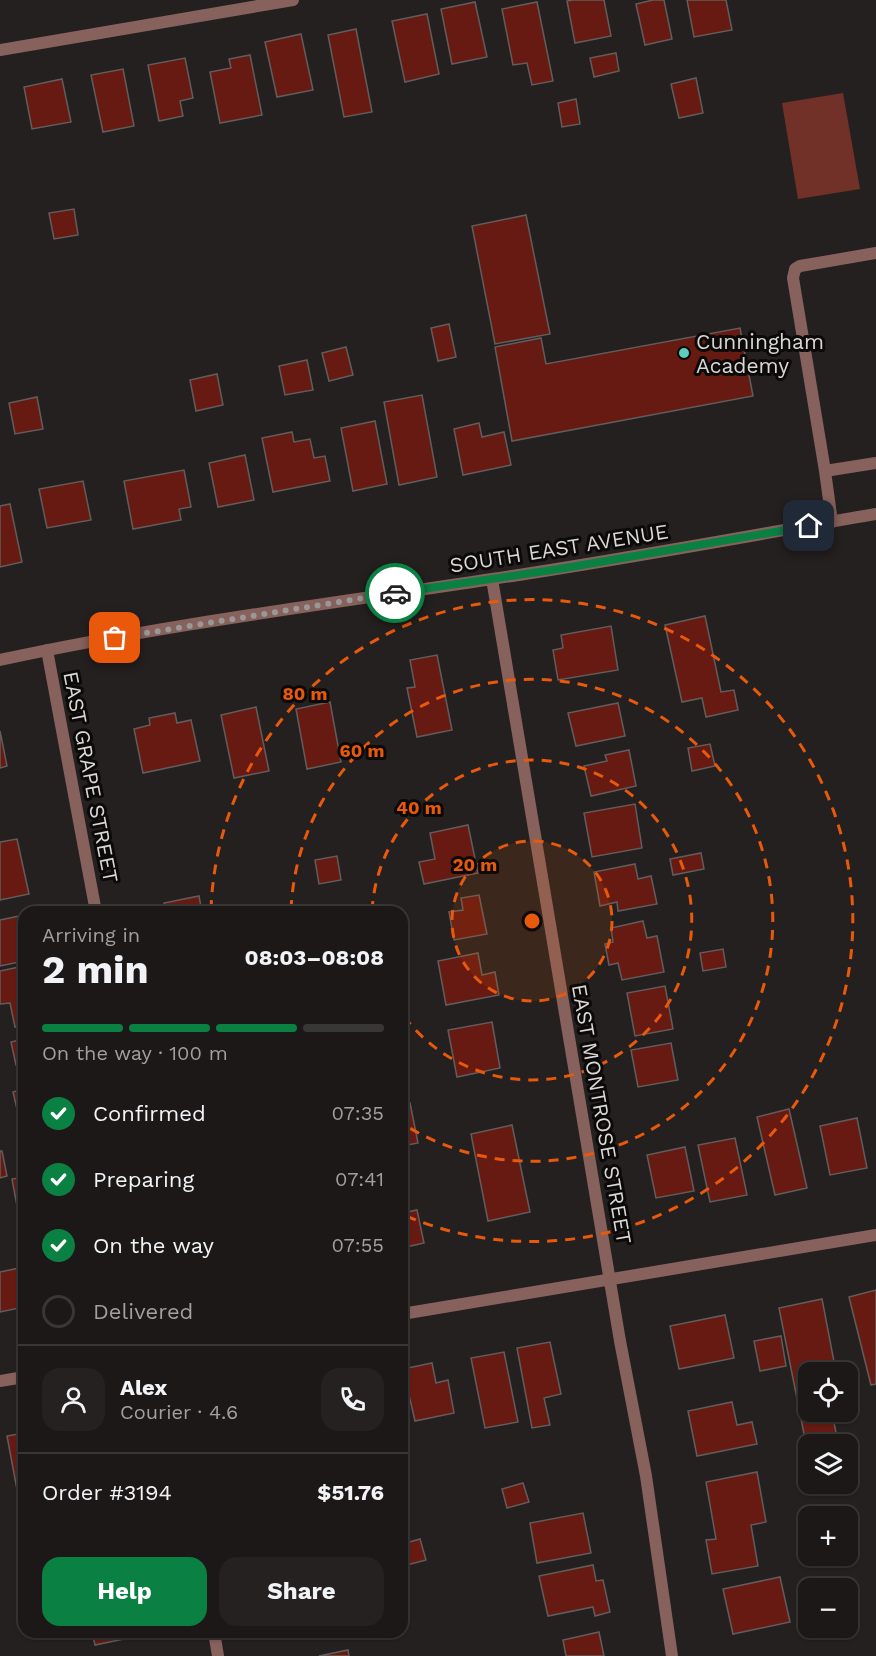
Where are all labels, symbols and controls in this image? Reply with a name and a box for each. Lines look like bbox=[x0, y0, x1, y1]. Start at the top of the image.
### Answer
place label: Cunningham Academy bbox=[696, 329, 824, 378]
marker: Cunningham Academy bbox=[677, 346, 691, 360]
pin bbox=[783, 500, 834, 551]
icon: home bbox=[792, 509, 825, 542]
street label: SOUTH EAST AVENUE bbox=[448, 518, 670, 578]
courier bbox=[365, 563, 425, 623]
icon: car bbox=[379, 577, 412, 610]
pin bbox=[89, 612, 140, 663]
icon: bag bbox=[98, 621, 131, 654]
street label: EAST GRAPE STREET bbox=[58, 669, 124, 885]
text: 80 m bbox=[283, 683, 327, 704]
text: 60 m bbox=[340, 740, 384, 761]
text: 40 m bbox=[396, 797, 442, 818]
text: 20 m bbox=[453, 854, 497, 875]
centre of rings bbox=[522, 911, 542, 931]
text: Arriving in bbox=[42, 923, 140, 947]
text: 08:03–08:08 bbox=[245, 945, 384, 970]
text: 2 min bbox=[42, 947, 149, 992]
street label: EAST MONTROSE STREET bbox=[567, 982, 637, 1246]
text: On the way · 100 m bbox=[42, 1041, 228, 1065]
icon: check bbox=[42, 1097, 75, 1130]
text: Confirmed bbox=[93, 1101, 206, 1126]
text: 07:35 bbox=[332, 1101, 384, 1125]
icon: check bbox=[42, 1163, 75, 1196]
text: Preparing bbox=[93, 1167, 194, 1192]
text: 07:41 bbox=[335, 1167, 384, 1191]
icon: check bbox=[42, 1229, 75, 1262]
text: On the way bbox=[93, 1233, 214, 1258]
text: 07:55 bbox=[332, 1233, 384, 1257]
text: Delivered bbox=[93, 1299, 193, 1324]
map controls bbox=[798, 1362, 858, 1638]
button: locate bbox=[798, 1362, 858, 1422]
button: person bbox=[42, 1368, 105, 1431]
button: phone bbox=[321, 1368, 384, 1431]
text: Alex bbox=[120, 1375, 167, 1400]
text: Courier · 4.6 bbox=[120, 1400, 238, 1424]
button: layers bbox=[798, 1434, 858, 1494]
text: Order #3194 bbox=[42, 1480, 172, 1505]
text: $51.76 bbox=[317, 1480, 384, 1505]
button: + bbox=[798, 1506, 858, 1566]
button: Help bbox=[42, 1557, 207, 1626]
button: Share bbox=[219, 1557, 384, 1626]
button: − bbox=[798, 1578, 858, 1638]

